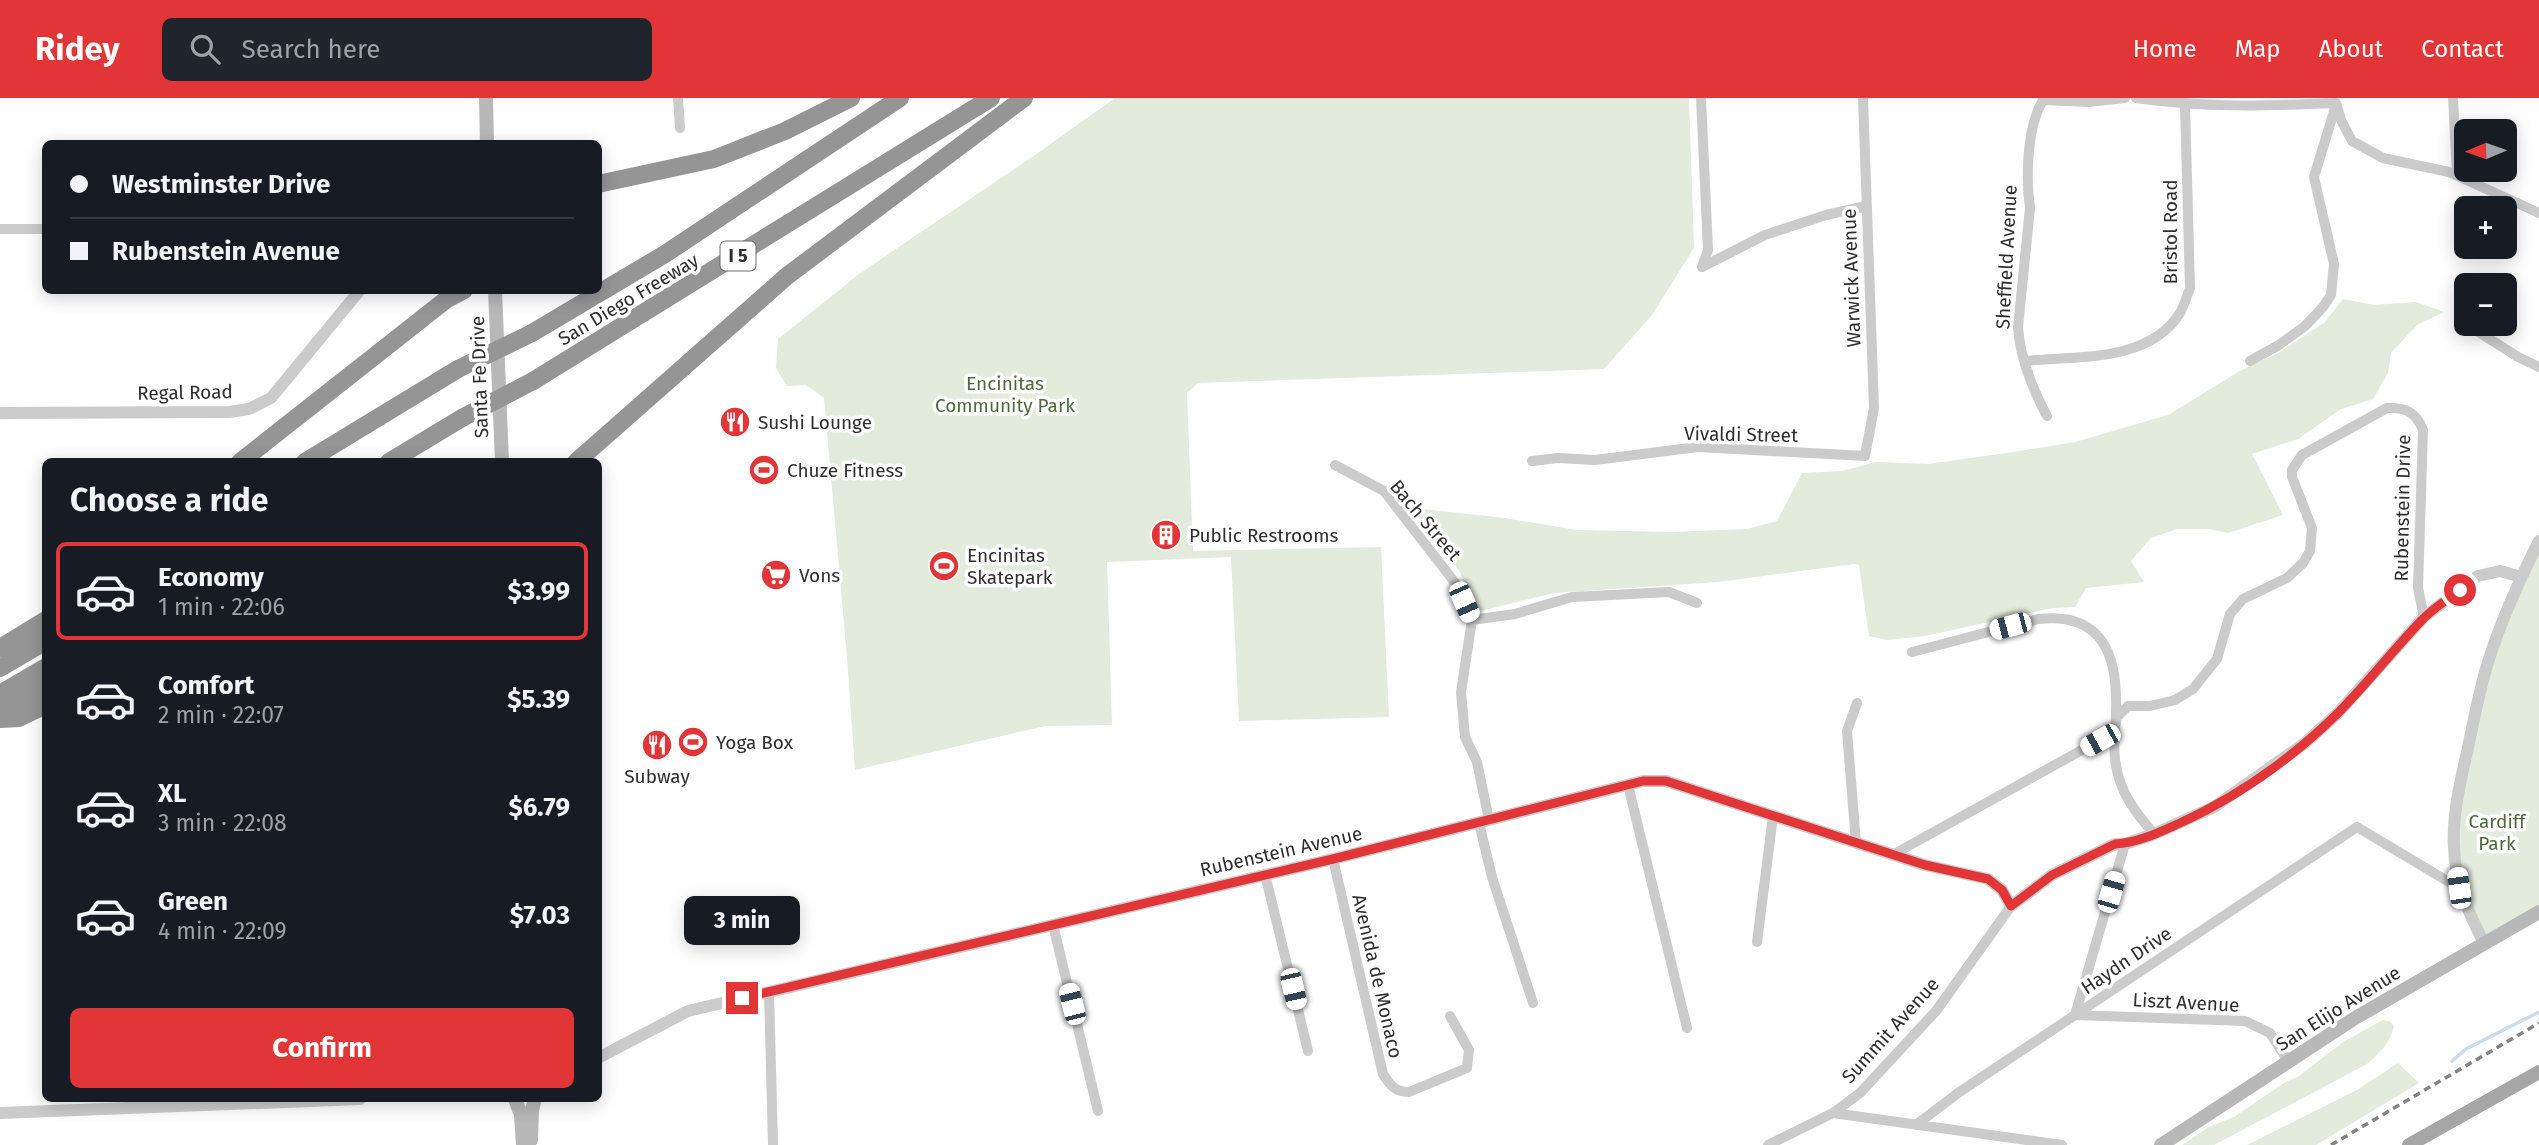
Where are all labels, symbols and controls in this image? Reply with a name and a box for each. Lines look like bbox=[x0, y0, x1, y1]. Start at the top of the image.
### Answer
search box bbox=[162, 18, 652, 81]
text: Ridey bbox=[35, 29, 120, 69]
icon: search bbox=[186, 30, 224, 68]
text: Search here bbox=[242, 34, 380, 65]
text: Home bbox=[2133, 35, 2197, 63]
text: Map bbox=[2235, 35, 2281, 63]
text: About bbox=[2319, 35, 2383, 63]
text: Contact bbox=[2421, 35, 2504, 63]
north arrow bbox=[2454, 119, 2516, 182]
map controls bbox=[2454, 119, 2517, 336]
text: Westminster Drive bbox=[112, 169, 330, 200]
street label: Bristol Road bbox=[2159, 179, 2182, 285]
street label: Sheffield Avenue bbox=[1991, 184, 2022, 330]
button: + bbox=[2454, 196, 2517, 259]
street label: Warwick Avenue bbox=[1838, 208, 1865, 348]
text: Rubenstein Avenue bbox=[112, 236, 340, 267]
road number: I 5 bbox=[720, 242, 756, 271]
street label: San Diego Freeway bbox=[554, 248, 703, 350]
button: − bbox=[2454, 273, 2517, 336]
street label: Santa Fe Drive bbox=[466, 315, 493, 439]
park label: Encinitas Community Park bbox=[935, 372, 1075, 417]
street label: Regal Road bbox=[137, 380, 233, 405]
restaurant icon: Sushi Lounge bbox=[718, 405, 752, 439]
place label: Sushi Lounge bbox=[758, 411, 872, 434]
street label: Vivaldi Street bbox=[1684, 422, 1798, 447]
street label: Rubenstein Drive bbox=[2390, 434, 2415, 582]
sports icon: Chuze Fitness bbox=[747, 453, 781, 487]
place label: Chuze Fitness bbox=[787, 459, 903, 482]
street label: Bach Street bbox=[1385, 475, 1466, 566]
text: Choose a ride bbox=[70, 481, 268, 519]
building icon: Public Restrooms bbox=[1149, 518, 1183, 552]
place label: Public Restrooms bbox=[1189, 524, 1338, 547]
place label: Encinitas Skatepark bbox=[967, 544, 1053, 589]
sports icon: Encinitas Skatepark bbox=[927, 549, 961, 583]
supermarket icon: Vons bbox=[759, 558, 793, 592]
icon: car bbox=[74, 560, 137, 623]
text: Economy bbox=[158, 562, 264, 593]
place label: Vons bbox=[799, 564, 840, 587]
route start bbox=[2444, 574, 2476, 606]
text: $3.99 bbox=[507, 576, 570, 607]
car bbox=[1446, 579, 1483, 625]
text: 1 min · 22:06 bbox=[158, 593, 285, 621]
car bbox=[1987, 610, 2034, 642]
icon: car bbox=[74, 668, 137, 731]
text: Comfort bbox=[158, 670, 254, 701]
text: $5.39 bbox=[507, 684, 570, 715]
text: 2 min · 22:07 bbox=[158, 701, 284, 729]
car bbox=[2077, 721, 2124, 759]
sports icon: Yoga Box bbox=[676, 725, 710, 759]
restaurant icon: Subway bbox=[640, 728, 674, 762]
place label: Yoga Box bbox=[716, 731, 794, 754]
place label: Subway bbox=[624, 765, 690, 788]
icon: car bbox=[74, 776, 137, 839]
text: XL bbox=[158, 778, 186, 809]
text: $6.79 bbox=[508, 792, 570, 823]
text: 3 min · 22:08 bbox=[158, 809, 287, 837]
park label: Cardiff Park bbox=[2468, 810, 2527, 855]
street label: Rubenstein Avenue bbox=[1198, 822, 1364, 881]
car bbox=[2446, 866, 2473, 910]
car bbox=[2096, 869, 2127, 915]
icon: car bbox=[74, 884, 137, 947]
text: Green bbox=[158, 886, 228, 917]
street label: Avenida de Monaco bbox=[1347, 892, 1408, 1060]
callout: 3 min bbox=[684, 897, 800, 946]
text: $7.03 bbox=[510, 900, 570, 931]
text: 3 min bbox=[714, 906, 770, 934]
text: 4 min · 22:09 bbox=[158, 917, 287, 945]
street label: Haydn Drive bbox=[2077, 922, 2176, 999]
street label: San Elijo Avenue bbox=[2272, 961, 2405, 1056]
car bbox=[1279, 966, 1308, 1012]
street label: Summit Avenue bbox=[1837, 973, 1944, 1088]
car bbox=[1057, 981, 1088, 1027]
route end bbox=[726, 982, 758, 1014]
street label: Liszt Avenue bbox=[2132, 988, 2240, 1017]
button: Confirm bbox=[70, 1008, 574, 1088]

